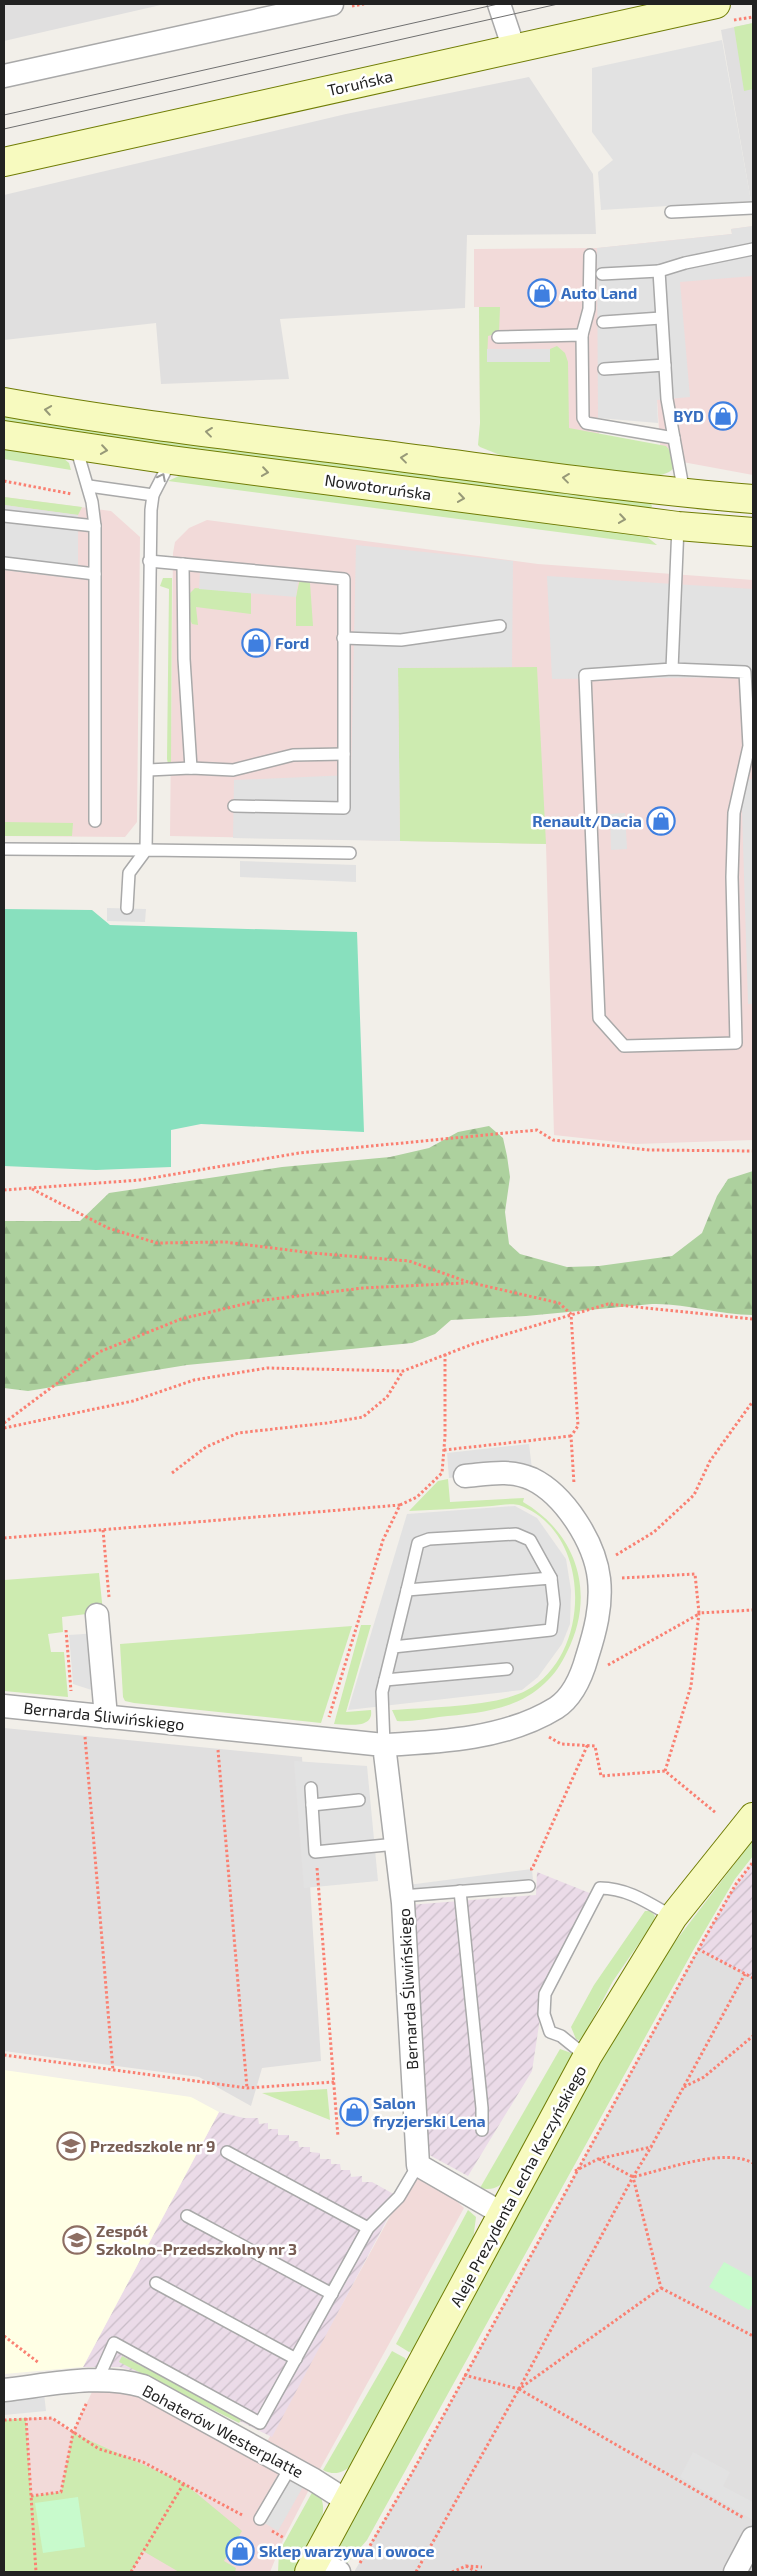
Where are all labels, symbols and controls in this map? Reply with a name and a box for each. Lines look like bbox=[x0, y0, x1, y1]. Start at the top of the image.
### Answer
street label: Toruńska bbox=[325, 66, 394, 99]
shop icon: Auto Land bbox=[527, 278, 557, 308]
place label: Auto Land bbox=[561, 283, 637, 302]
shop icon: BYD bbox=[708, 401, 738, 431]
one-way arrow bbox=[43, 405, 52, 415]
place label: BYD bbox=[673, 406, 704, 425]
one-way arrow bbox=[204, 428, 213, 438]
one-way arrow bbox=[100, 444, 108, 454]
one-way arrow bbox=[400, 453, 408, 464]
one-way arrow bbox=[261, 466, 269, 477]
street label: Nowotoruńska bbox=[323, 470, 433, 503]
one-way arrow bbox=[156, 473, 166, 482]
one-way arrow bbox=[561, 473, 569, 484]
one-way arrow bbox=[457, 492, 465, 503]
one-way arrow bbox=[618, 513, 626, 524]
shop icon: Ford bbox=[241, 628, 271, 658]
place label: Ford bbox=[275, 633, 309, 652]
shop icon: Renault/Dacia bbox=[646, 806, 676, 836]
place label: Renault/Dacia bbox=[532, 811, 642, 830]
street label: Bernarda Śliwińskiego bbox=[23, 1698, 185, 1733]
street label: Bernarda Śliwińskiego bbox=[394, 1908, 421, 2070]
street label: Aleje Prezydenta Lecha Kaczyńskiego bbox=[446, 2062, 590, 2310]
place label: Salon fryzjerski Lena bbox=[373, 2093, 486, 2131]
shop icon: Salon fryzjerski Lena bbox=[339, 2097, 369, 2127]
school or university icon: Przedszkole nr 9 bbox=[56, 2131, 86, 2161]
place label: Przedszkole nr 9 bbox=[90, 2136, 215, 2155]
place label: Zespół Szkolno-Przedszkolny nr 3 bbox=[96, 2221, 297, 2259]
school or university icon: Zespół Szkolno-Przedszkolny nr 3 bbox=[62, 2225, 92, 2255]
street label: Bohaterów Westerplatte bbox=[140, 2380, 307, 2481]
shop icon: Sklep warzywa i owoce bbox=[225, 2536, 255, 2566]
place label: Sklep warzywa i owoce bbox=[259, 2541, 435, 2561]

